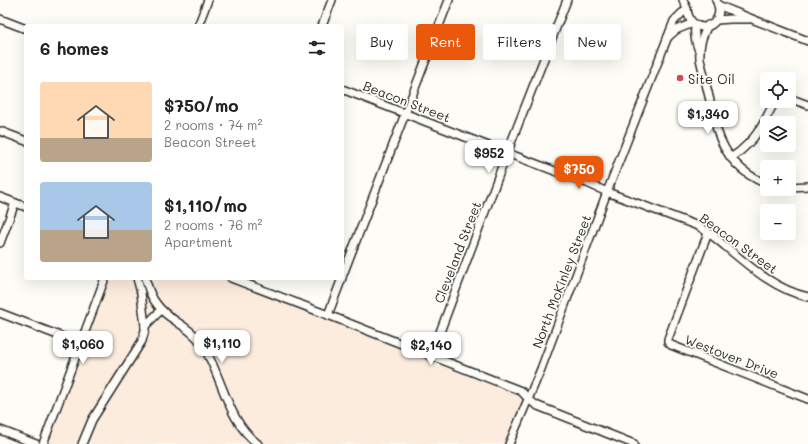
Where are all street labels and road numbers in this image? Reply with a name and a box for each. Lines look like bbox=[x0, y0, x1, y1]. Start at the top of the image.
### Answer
street label: Beacon Street bbox=[361, 77, 453, 126]
street label: Cleveland Street bbox=[430, 198, 484, 305]
street label: Beacon Street bbox=[697, 209, 782, 277]
street label: North McKinley Street bbox=[528, 212, 594, 350]
street label: Westover Drive bbox=[683, 330, 781, 382]

